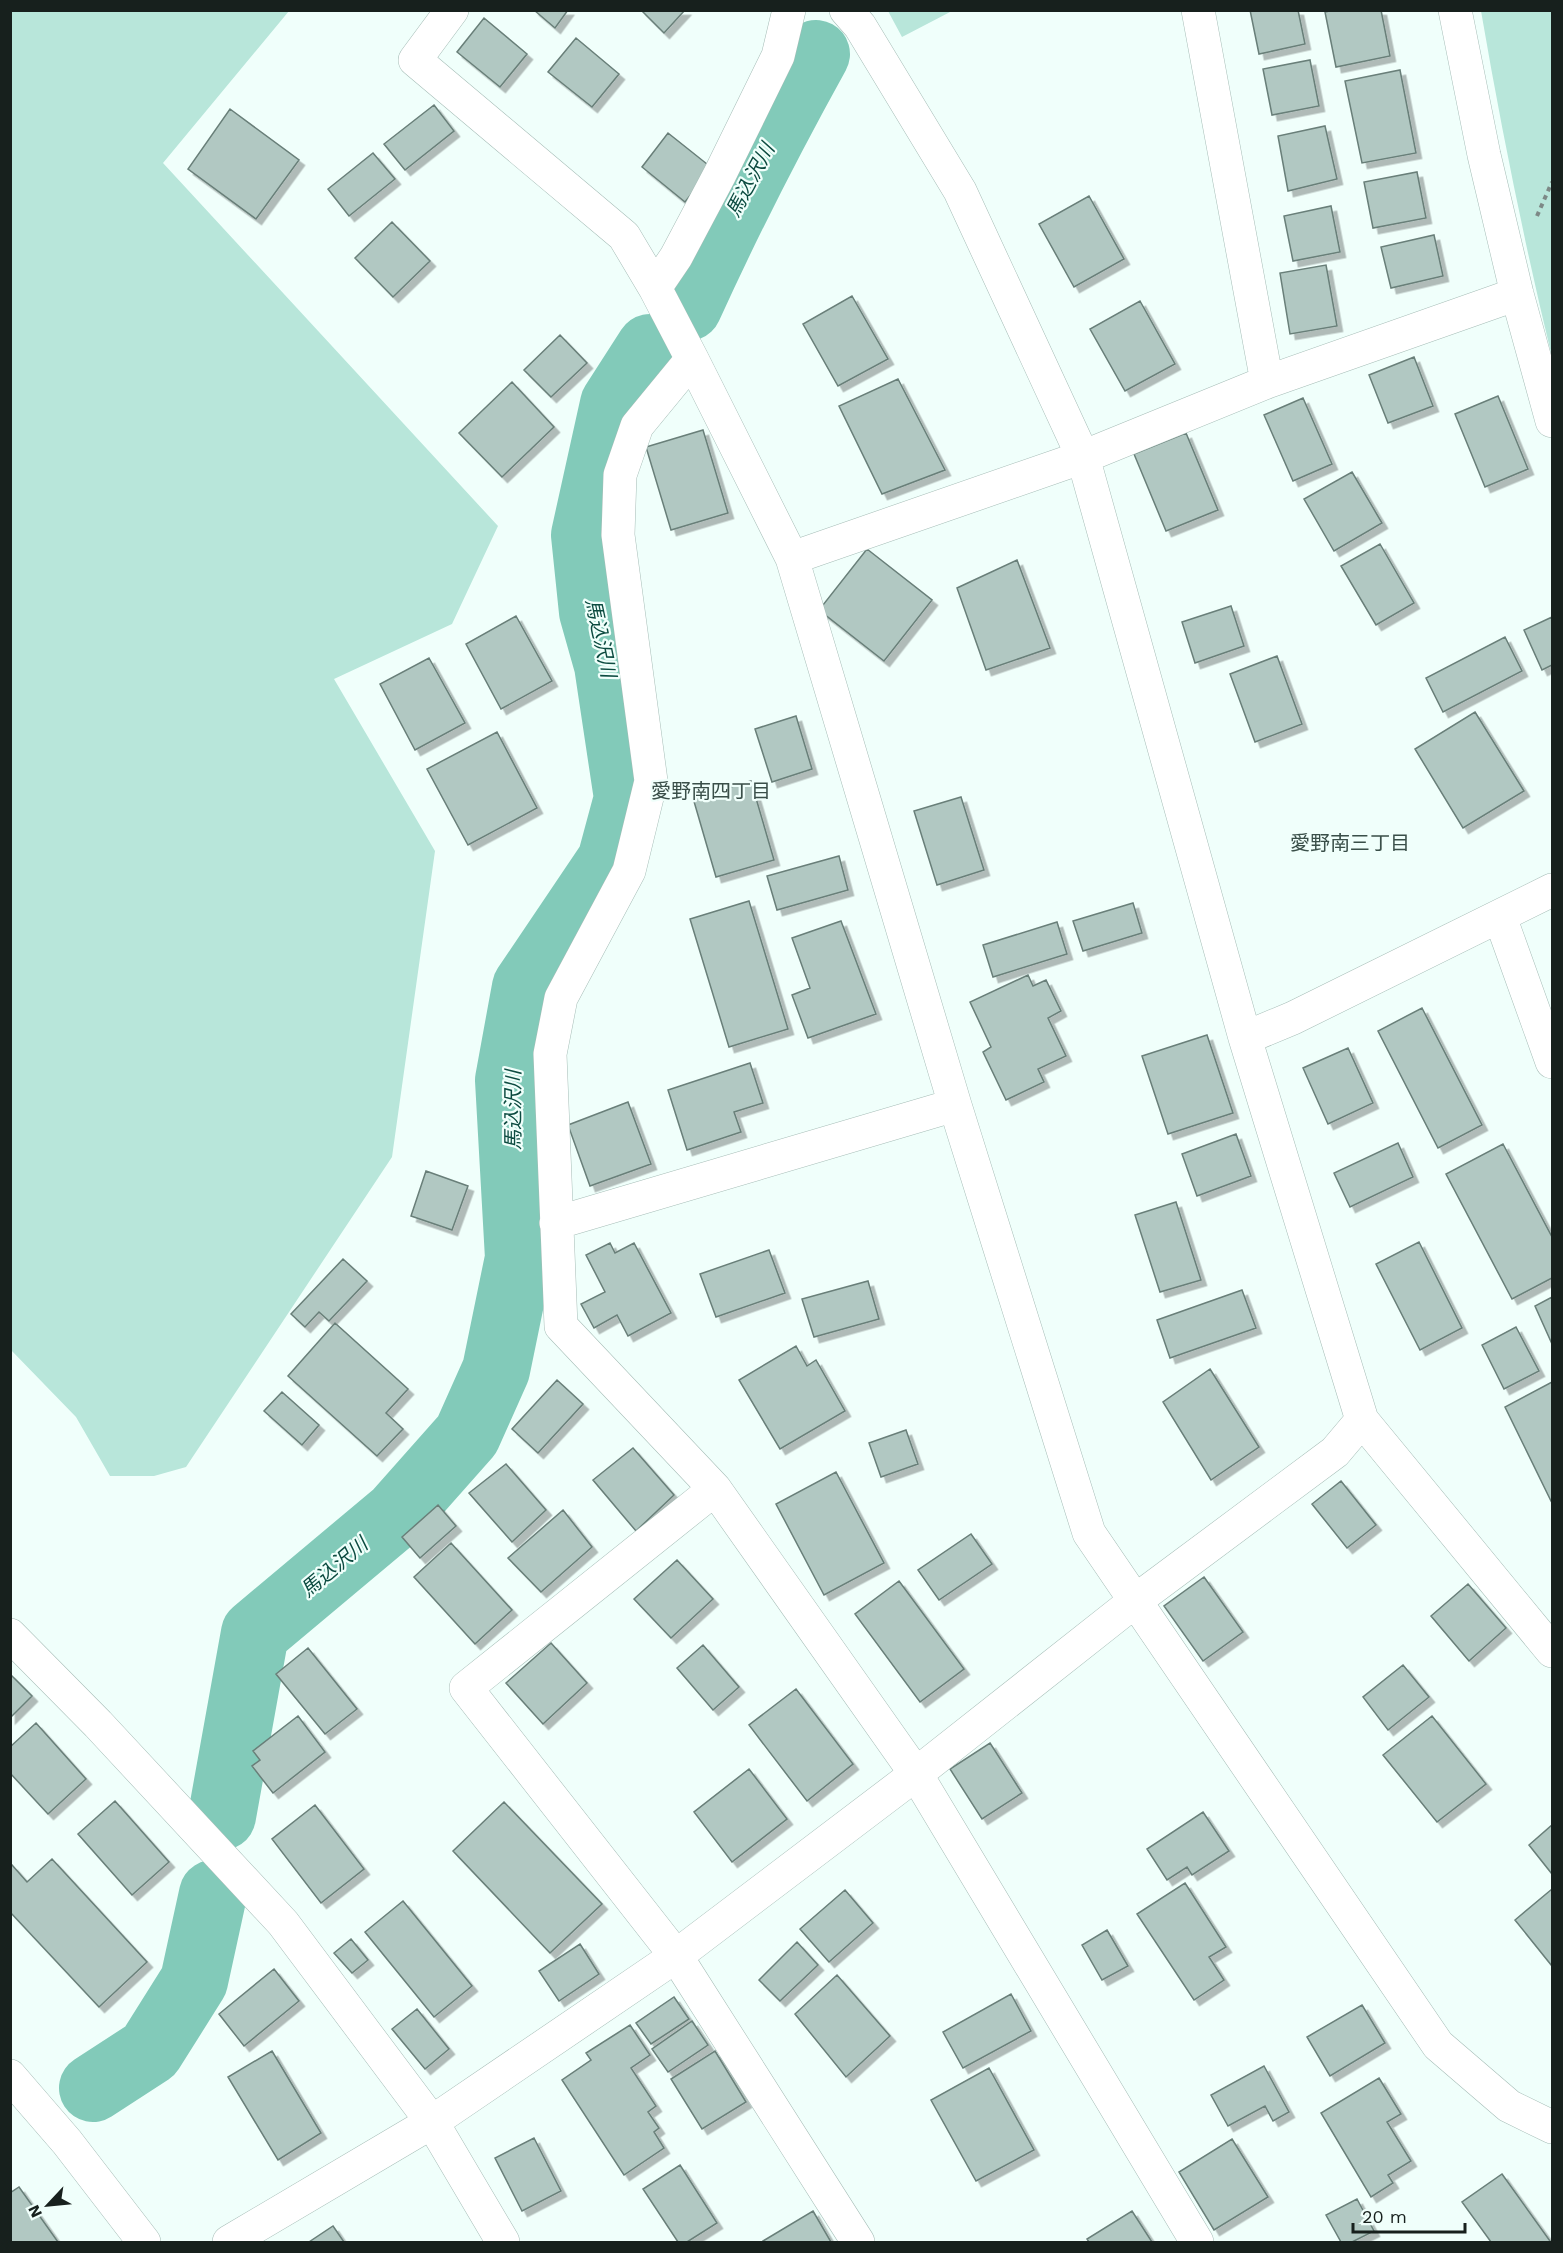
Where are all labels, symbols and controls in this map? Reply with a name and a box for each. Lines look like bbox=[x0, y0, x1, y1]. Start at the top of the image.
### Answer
water label: 馬込沢川 bbox=[721, 137, 780, 221]
water label: 馬込沢川 bbox=[581, 596, 621, 682]
district label: 愛野南四丁目 bbox=[651, 779, 771, 803]
district label: 愛野南三丁目 bbox=[1290, 831, 1410, 855]
water label: 馬込沢川 bbox=[501, 1068, 525, 1150]
water label: 馬込沢川 bbox=[296, 1531, 374, 1602]
north arrow bbox=[18, 2175, 78, 2235]
scale bar bbox=[1353, 2196, 1466, 2234]
text: N bbox=[24, 2202, 46, 2221]
text: 20 m bbox=[1362, 2206, 1407, 2227]

